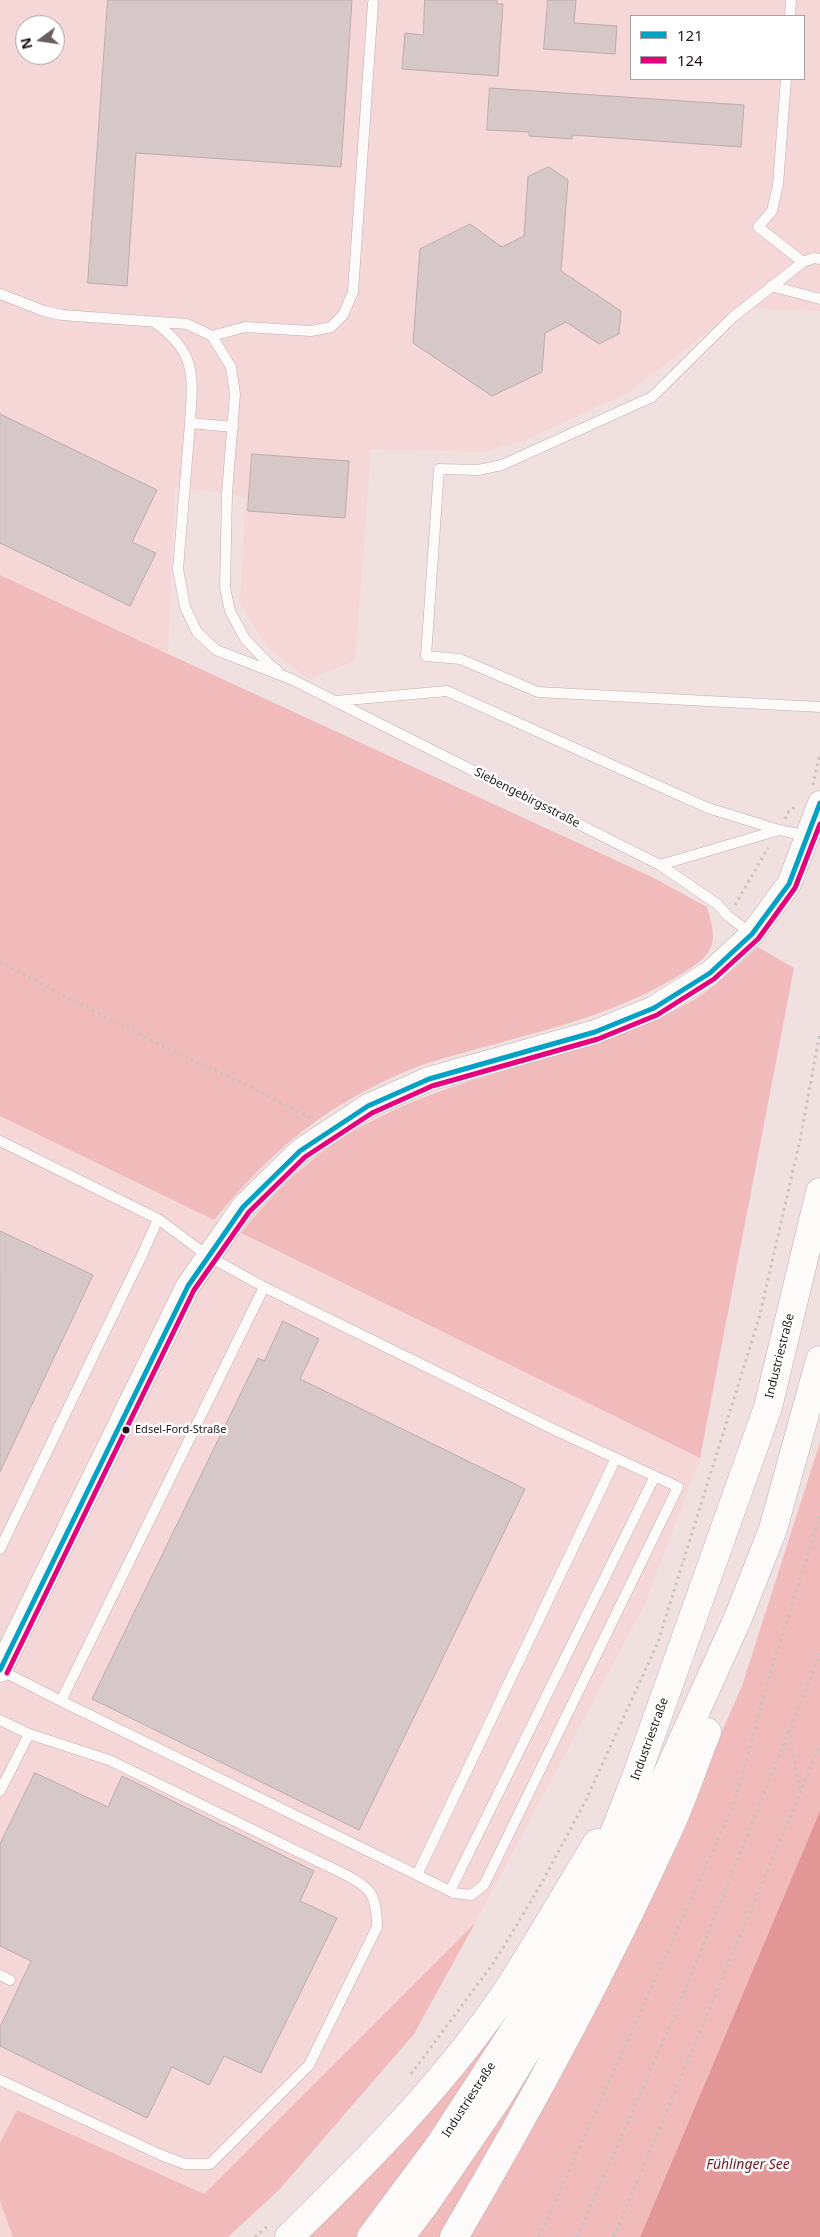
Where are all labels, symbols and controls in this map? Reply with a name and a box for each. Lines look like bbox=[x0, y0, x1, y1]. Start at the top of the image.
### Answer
north arrow bbox=[15, 15, 65, 65]
legend bbox=[630, 15, 805, 80]
text: 121 bbox=[677, 25, 703, 45]
text: N bbox=[15, 36, 37, 51]
text: 124 bbox=[677, 50, 703, 70]
street label: Siebengebirgsstraße bbox=[472, 765, 582, 831]
street label: Industriestraße bbox=[762, 1312, 798, 1400]
place label: Edsel-Ford-Straße bbox=[135, 1423, 226, 1437]
marker: Edsel-Ford-Straße bbox=[121, 1425, 131, 1435]
street label: Industriestraße bbox=[628, 1696, 672, 1782]
street label: Industriestraße bbox=[439, 2060, 499, 2140]
water label: Fühlinger See bbox=[706, 2157, 790, 2173]

